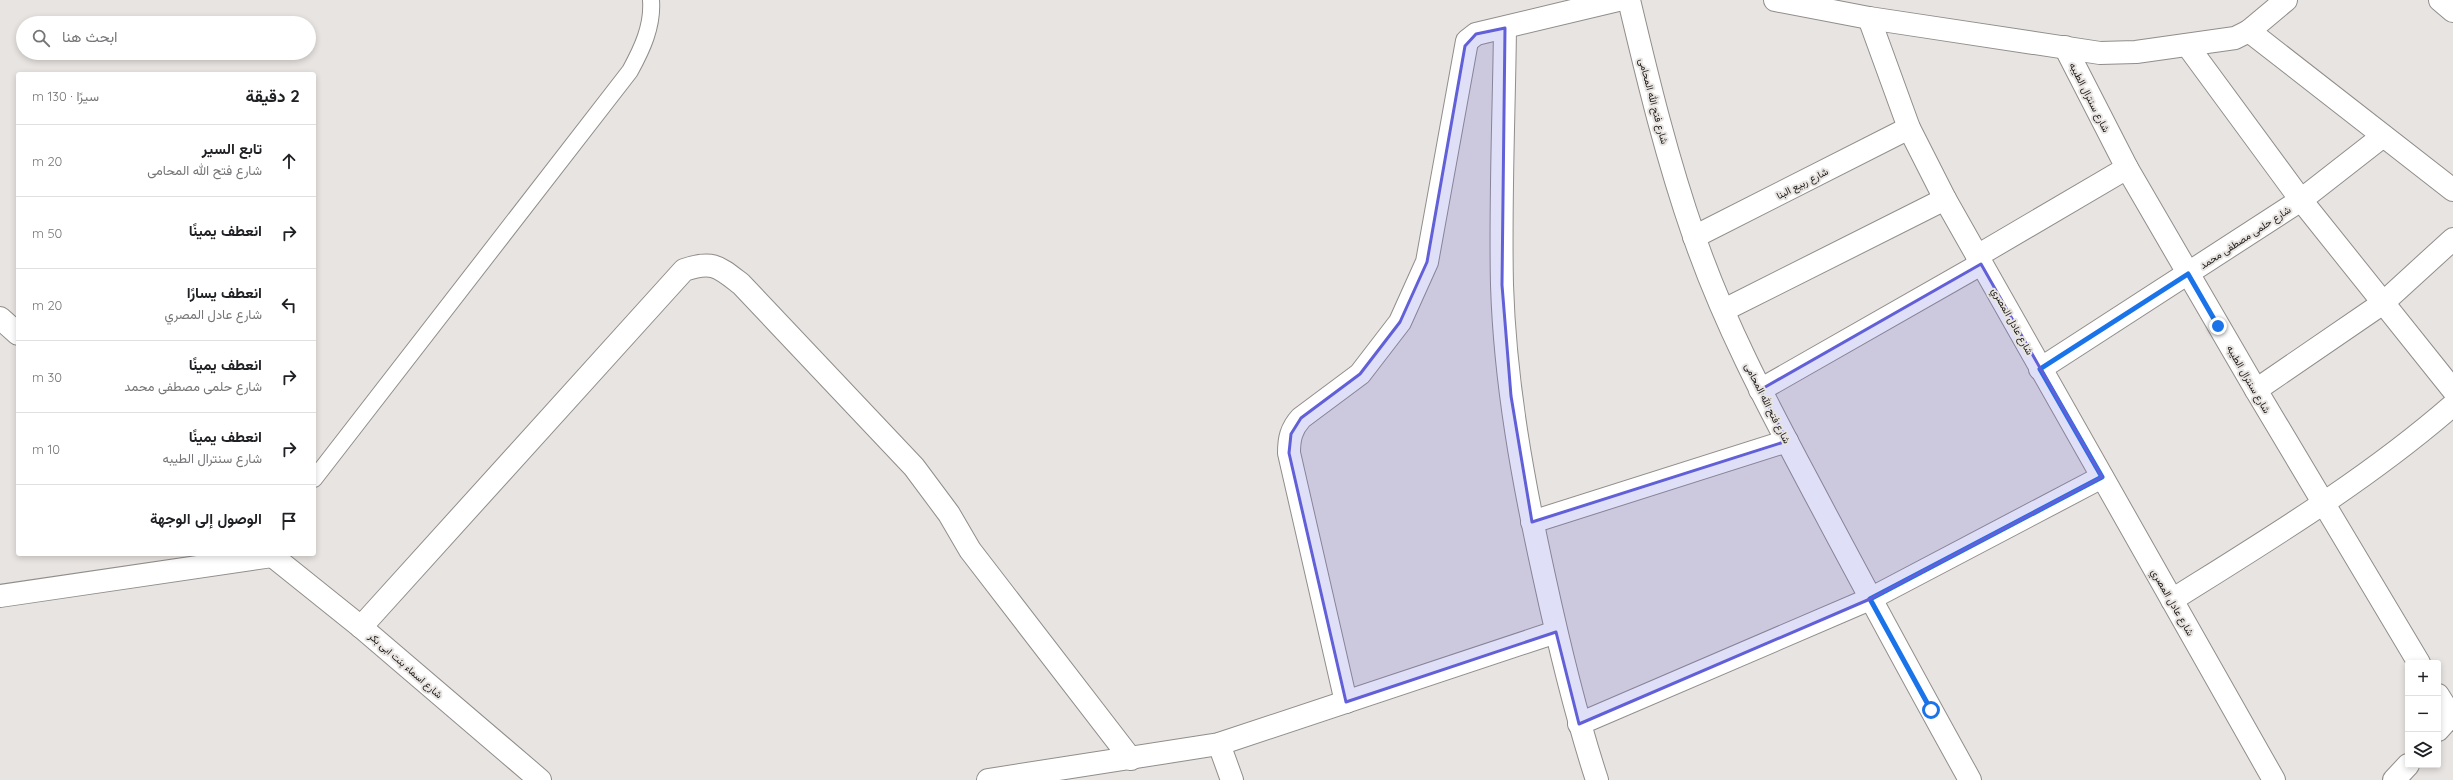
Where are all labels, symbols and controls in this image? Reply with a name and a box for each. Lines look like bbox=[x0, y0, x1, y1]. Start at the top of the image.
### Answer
search box bbox=[16, 16, 316, 60]
icon: search bbox=[30, 27, 52, 49]
text: ابحث هنا bbox=[62, 27, 118, 46]
street label: شارع فتح الله المحامى bbox=[1636, 57, 1671, 146]
street label: شارع سنترال الطيبه bbox=[2066, 60, 2113, 134]
text: 2 دقيقة bbox=[245, 85, 300, 106]
text: سيرًا · 130 m bbox=[32, 88, 99, 104]
text: تابع السير bbox=[202, 139, 262, 158]
icon: ahead bbox=[278, 150, 300, 172]
text: 20 m bbox=[32, 153, 62, 169]
text: شارع فتح الله المحامى bbox=[147, 162, 262, 178]
street label: شارع ربيع البنا bbox=[1774, 165, 1830, 202]
street label: شارع حلمى مصطفى محمد bbox=[2197, 203, 2293, 272]
text: انعطف يمينًا bbox=[189, 221, 262, 240]
icon: right bbox=[278, 222, 300, 244]
text: 50 m bbox=[32, 225, 62, 241]
text: انعطف يسارًا bbox=[187, 283, 262, 302]
street label: شارع عادل المصري bbox=[1987, 285, 2036, 358]
icon: left bbox=[278, 294, 300, 316]
text: 20 m bbox=[32, 297, 62, 313]
text: شارع عادل المصري bbox=[164, 306, 262, 322]
route end bbox=[2209, 317, 2227, 335]
street label: شارع سنترال الطيبه bbox=[2224, 343, 2273, 416]
text: انعطف يمينًا bbox=[189, 355, 262, 374]
street label: شارع فتح الله المحامى bbox=[1742, 361, 1793, 446]
icon: right bbox=[278, 366, 300, 388]
text: 30 m bbox=[32, 369, 62, 385]
text: شارع حلمى مصطفى محمد bbox=[124, 378, 262, 394]
text: انعطف يمينًا bbox=[189, 427, 262, 446]
icon: right bbox=[278, 438, 300, 460]
text: 10 m bbox=[32, 441, 60, 457]
text: شارع سنترال الطيبه bbox=[163, 450, 262, 466]
text: الوصول إلى الوجهة bbox=[150, 509, 262, 528]
icon: arrive bbox=[278, 510, 300, 532]
street label: شارع عادل المصري bbox=[2146, 567, 2197, 639]
street label: شارع اسماء بنت ابى بكر bbox=[365, 629, 445, 701]
map controls bbox=[2405, 660, 2441, 768]
button: + bbox=[2405, 660, 2441, 696]
button: − bbox=[2405, 696, 2441, 732]
route start bbox=[1922, 701, 1940, 719]
button: layers bbox=[2405, 732, 2441, 768]

